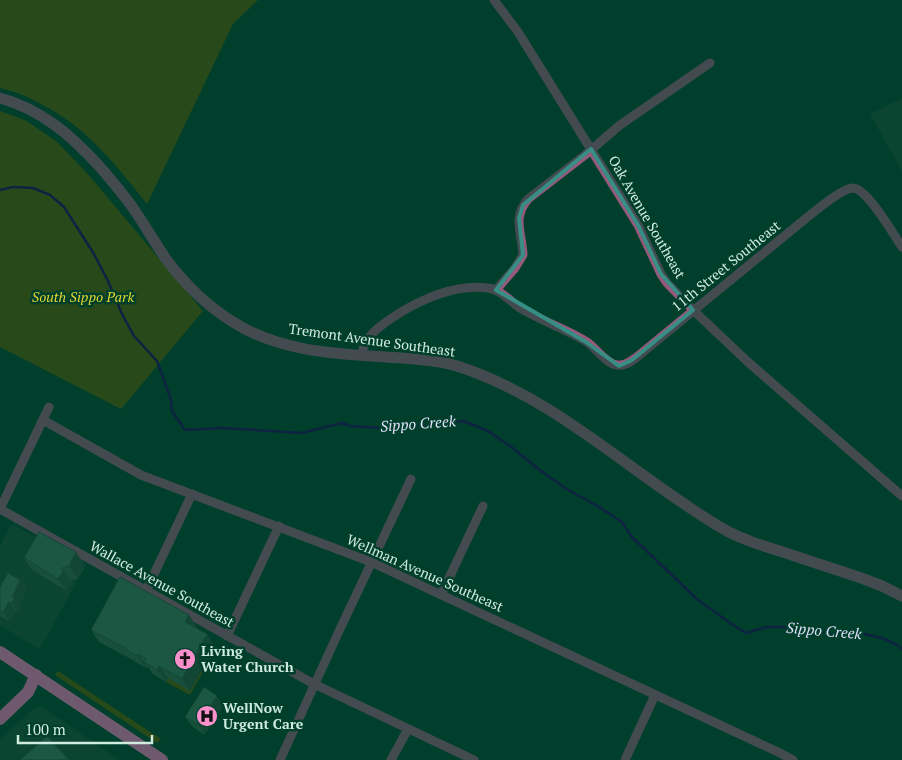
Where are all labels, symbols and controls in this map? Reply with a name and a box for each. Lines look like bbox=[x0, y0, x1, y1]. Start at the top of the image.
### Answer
street label: Oak Avenue Southeast bbox=[604, 152, 691, 282]
street label: 11th Street Southeast bbox=[667, 215, 785, 315]
park label: South Sippo Park bbox=[32, 287, 134, 306]
street label: Tremont Avenue Southeast bbox=[287, 318, 458, 361]
water label: Sippo Creek bbox=[379, 410, 457, 436]
street label: Wellman Avenue Southeast bbox=[344, 529, 507, 616]
street label: Wallace Avenue Southeast bbox=[87, 536, 239, 632]
water label: Sippo Creek bbox=[785, 617, 863, 643]
place label: Living Water Church bbox=[201, 641, 294, 676]
church icon: Living Water Church bbox=[173, 647, 197, 671]
place label: WellNow Urgent Care bbox=[223, 698, 304, 733]
hospital icon: WellNow Urgent Care bbox=[195, 704, 219, 728]
scale bar bbox=[18, 712, 151, 744]
text: 100 m bbox=[25, 719, 66, 739]

